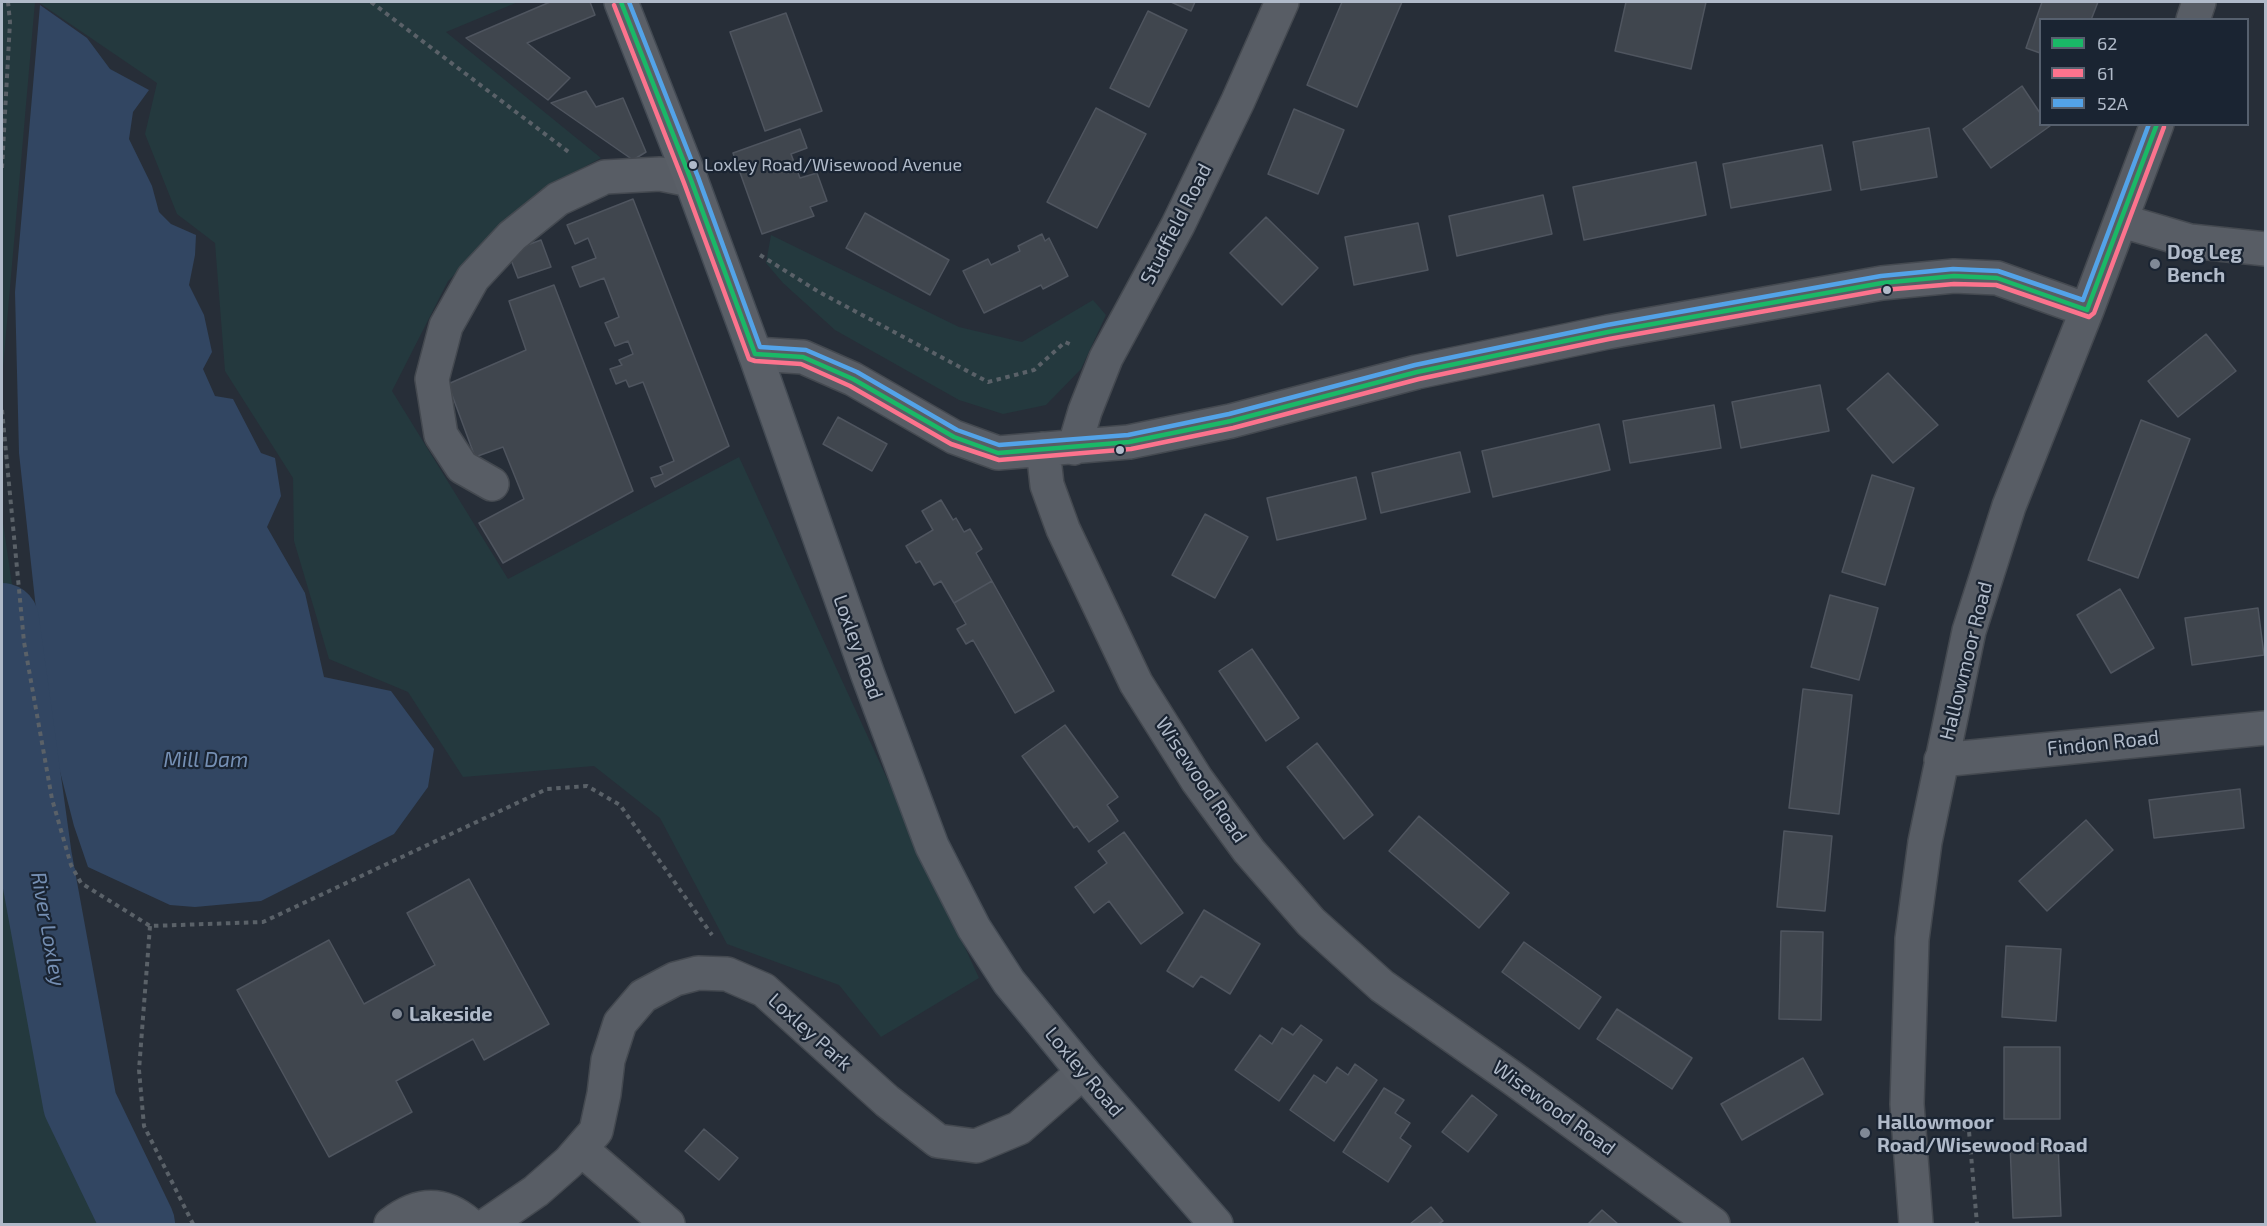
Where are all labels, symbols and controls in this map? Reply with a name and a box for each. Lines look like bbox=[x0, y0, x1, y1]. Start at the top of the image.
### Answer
legend bbox=[2039, 18, 2249, 126]
text: 62 bbox=[2097, 32, 2117, 54]
text: 61 bbox=[2097, 62, 2114, 84]
text: 52A bbox=[2097, 92, 2128, 114]
place label: Loxley Road/Wisewood Avenue bbox=[704, 154, 962, 176]
marker: Loxley Road/Wisewood Avenue bbox=[687, 159, 699, 171]
street label: Studfield Road bbox=[1135, 160, 1217, 288]
place label: Dog Leg Bench bbox=[2167, 240, 2242, 287]
marker: Dog Leg Bench bbox=[2148, 257, 2162, 271]
unlabelled marker bbox=[1881, 284, 1893, 296]
unlabelled marker bbox=[1114, 444, 1126, 456]
street label: Hallowmoor Road bbox=[1935, 579, 1997, 743]
street label: Loxley Road bbox=[828, 591, 888, 703]
street label: Wisewood Road bbox=[1150, 713, 1252, 847]
street label: Findon Road bbox=[2046, 725, 2160, 761]
water label: Mill Dam bbox=[164, 747, 248, 773]
water label: River Loxley bbox=[26, 870, 70, 988]
street label: Loxley Park bbox=[763, 988, 857, 1076]
place label: Lakeside bbox=[409, 1002, 493, 1026]
marker: Lakeside bbox=[390, 1007, 404, 1021]
street label: Loxley Road bbox=[1040, 1022, 1128, 1122]
street label: Wisewood Road bbox=[1488, 1055, 1620, 1161]
place label: Hallowmoor Road/Wisewood Road bbox=[1877, 1110, 2088, 1157]
marker: Hallowmoor Road/Wisewood Road bbox=[1858, 1126, 1872, 1140]

